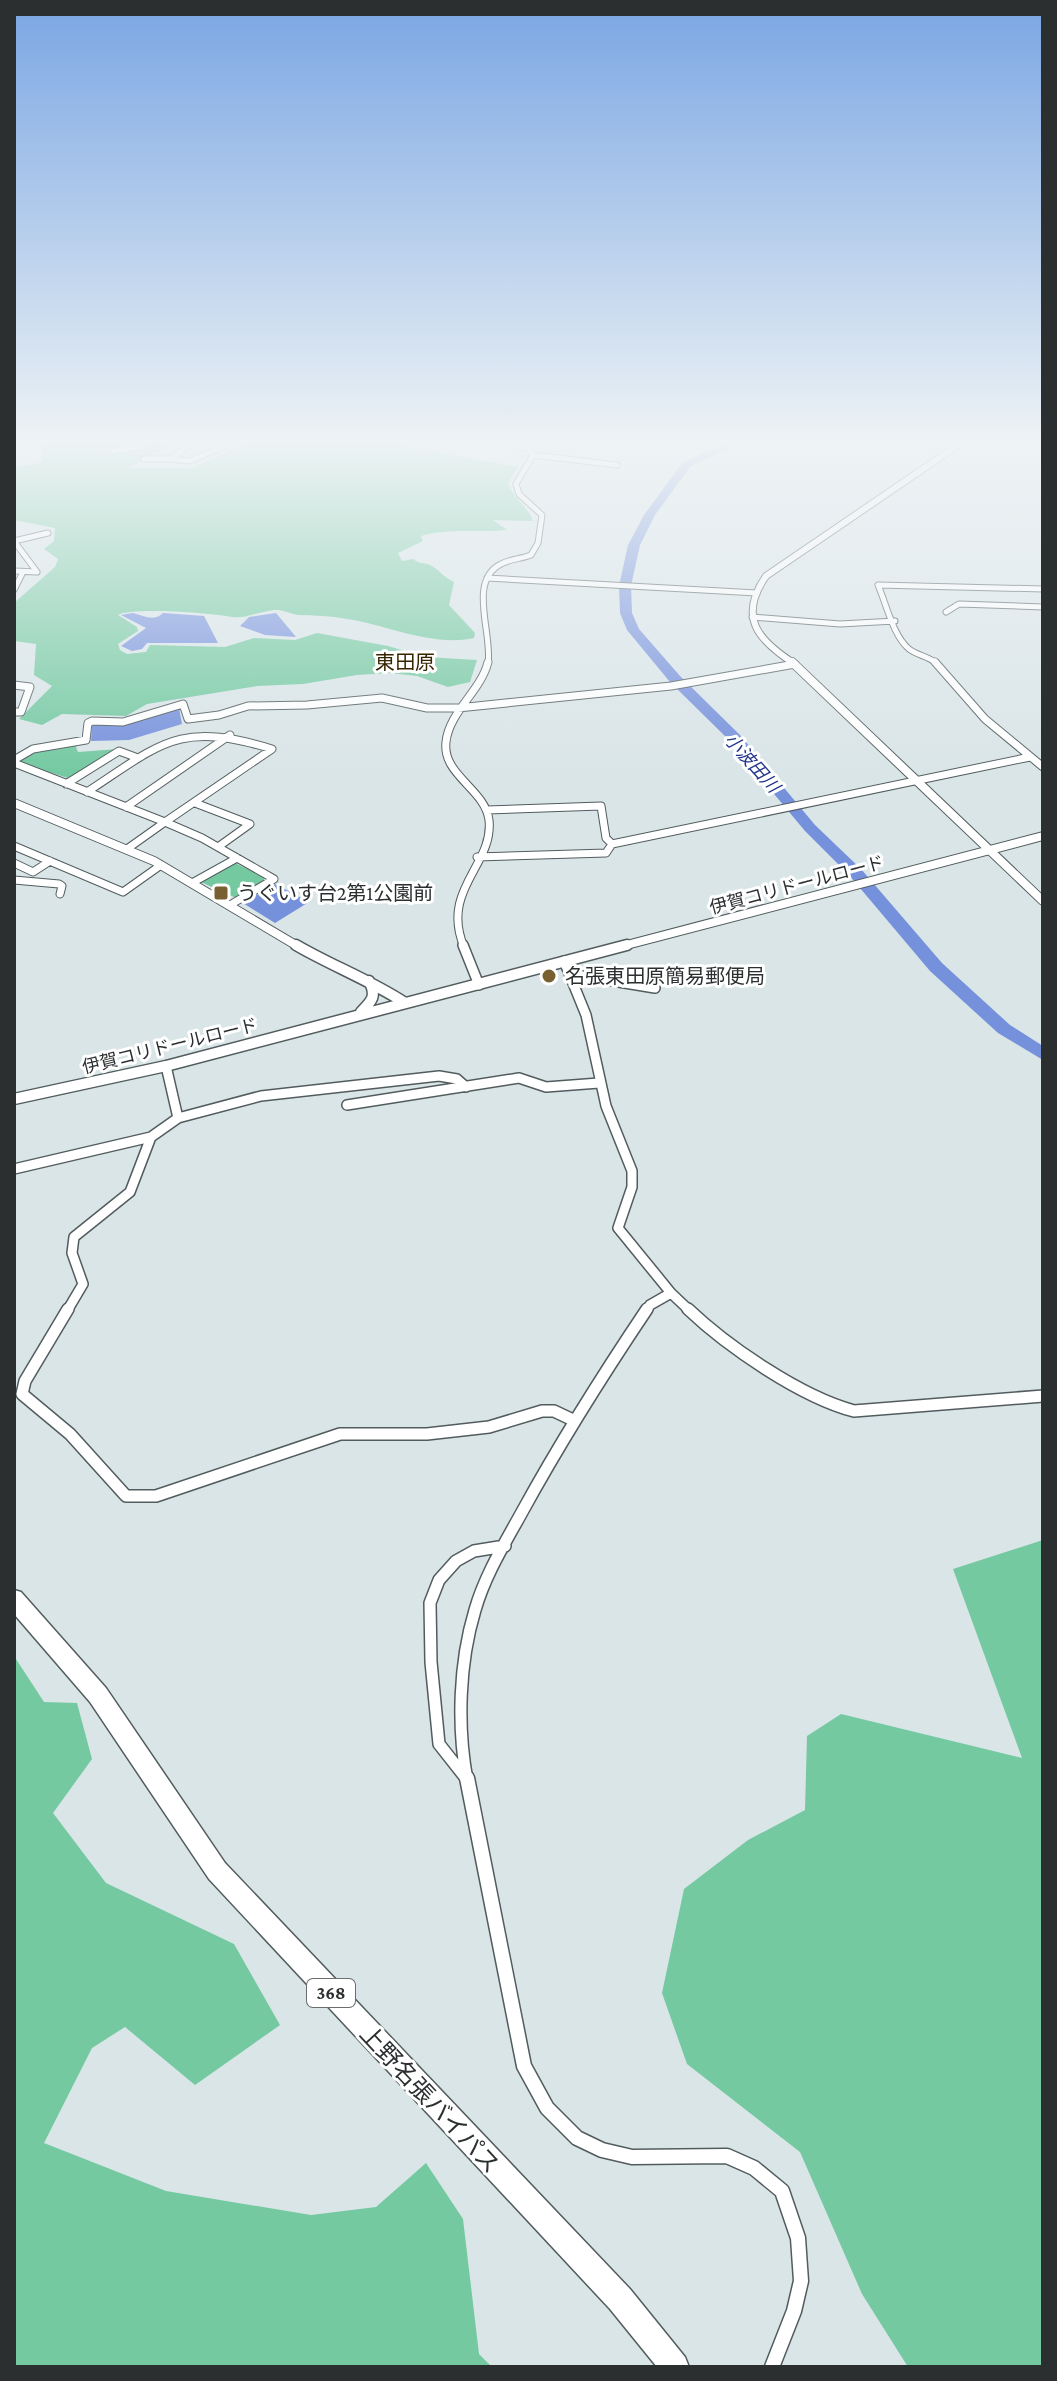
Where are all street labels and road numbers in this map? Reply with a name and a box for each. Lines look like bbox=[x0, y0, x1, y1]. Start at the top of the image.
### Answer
street label: 伊賀コリドールロード bbox=[707, 852, 887, 918]
street label: 伊賀コリドールロード bbox=[80, 1015, 260, 1077]
road number: 368 bbox=[307, 1979, 355, 2007]
street label: 上野名張バイパス bbox=[355, 2020, 505, 2178]

